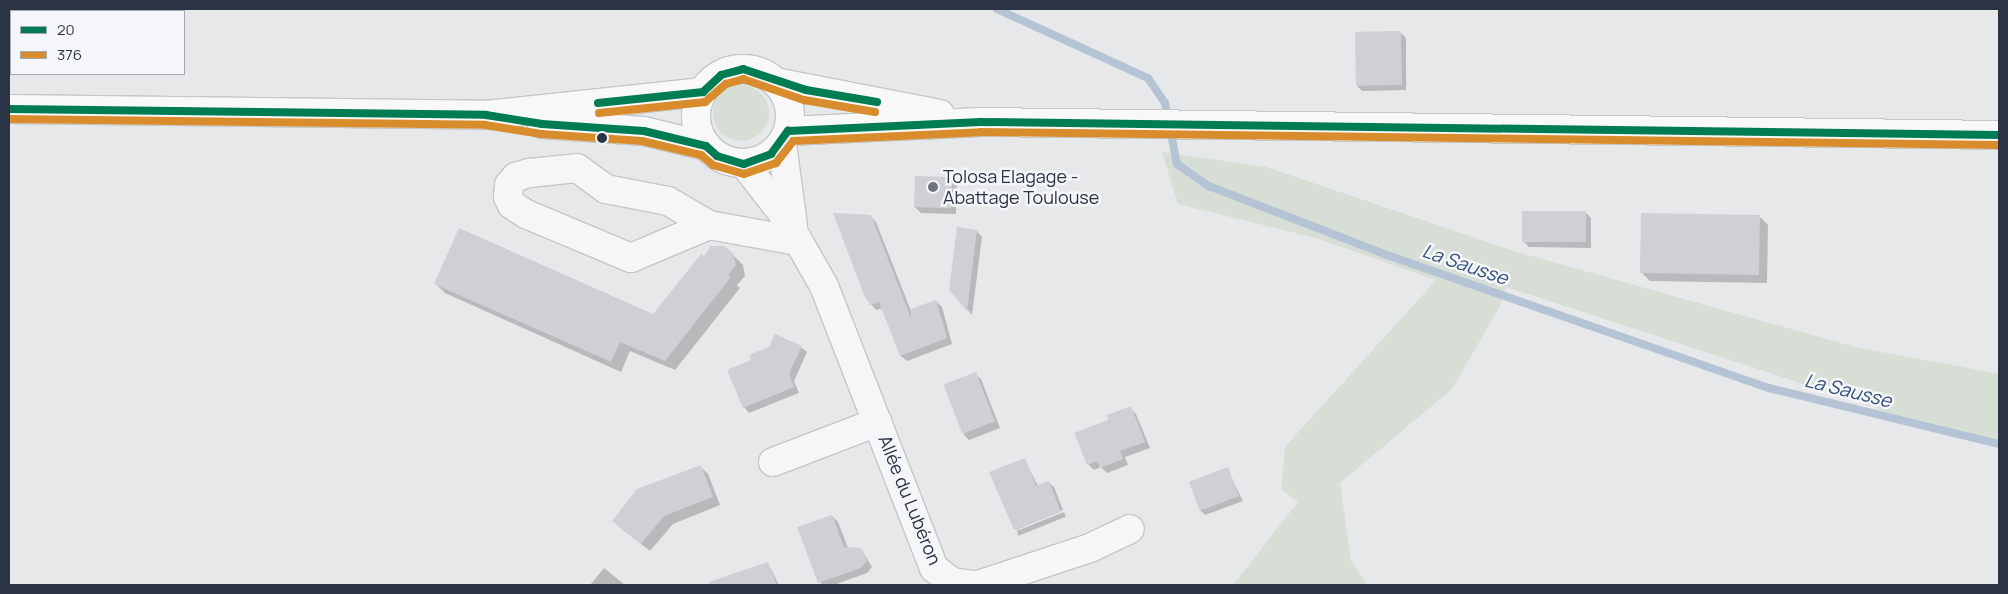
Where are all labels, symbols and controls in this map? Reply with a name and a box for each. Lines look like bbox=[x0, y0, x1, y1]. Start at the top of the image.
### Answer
legend bbox=[10, 10, 185, 75]
text: 20 bbox=[57, 19, 75, 40]
text: 376 bbox=[57, 44, 82, 65]
unlabelled marker bbox=[597, 133, 607, 143]
place label: Tolosa Elagage - Abattage Toulouse bbox=[943, 166, 1099, 208]
marker: Tolosa Elagage - Abattage Toulouse bbox=[927, 181, 939, 193]
water label: La Sausse bbox=[1419, 240, 1511, 290]
water label: La Sausse bbox=[1802, 369, 1894, 413]
street label: Allée du Lubéron bbox=[874, 432, 946, 568]

